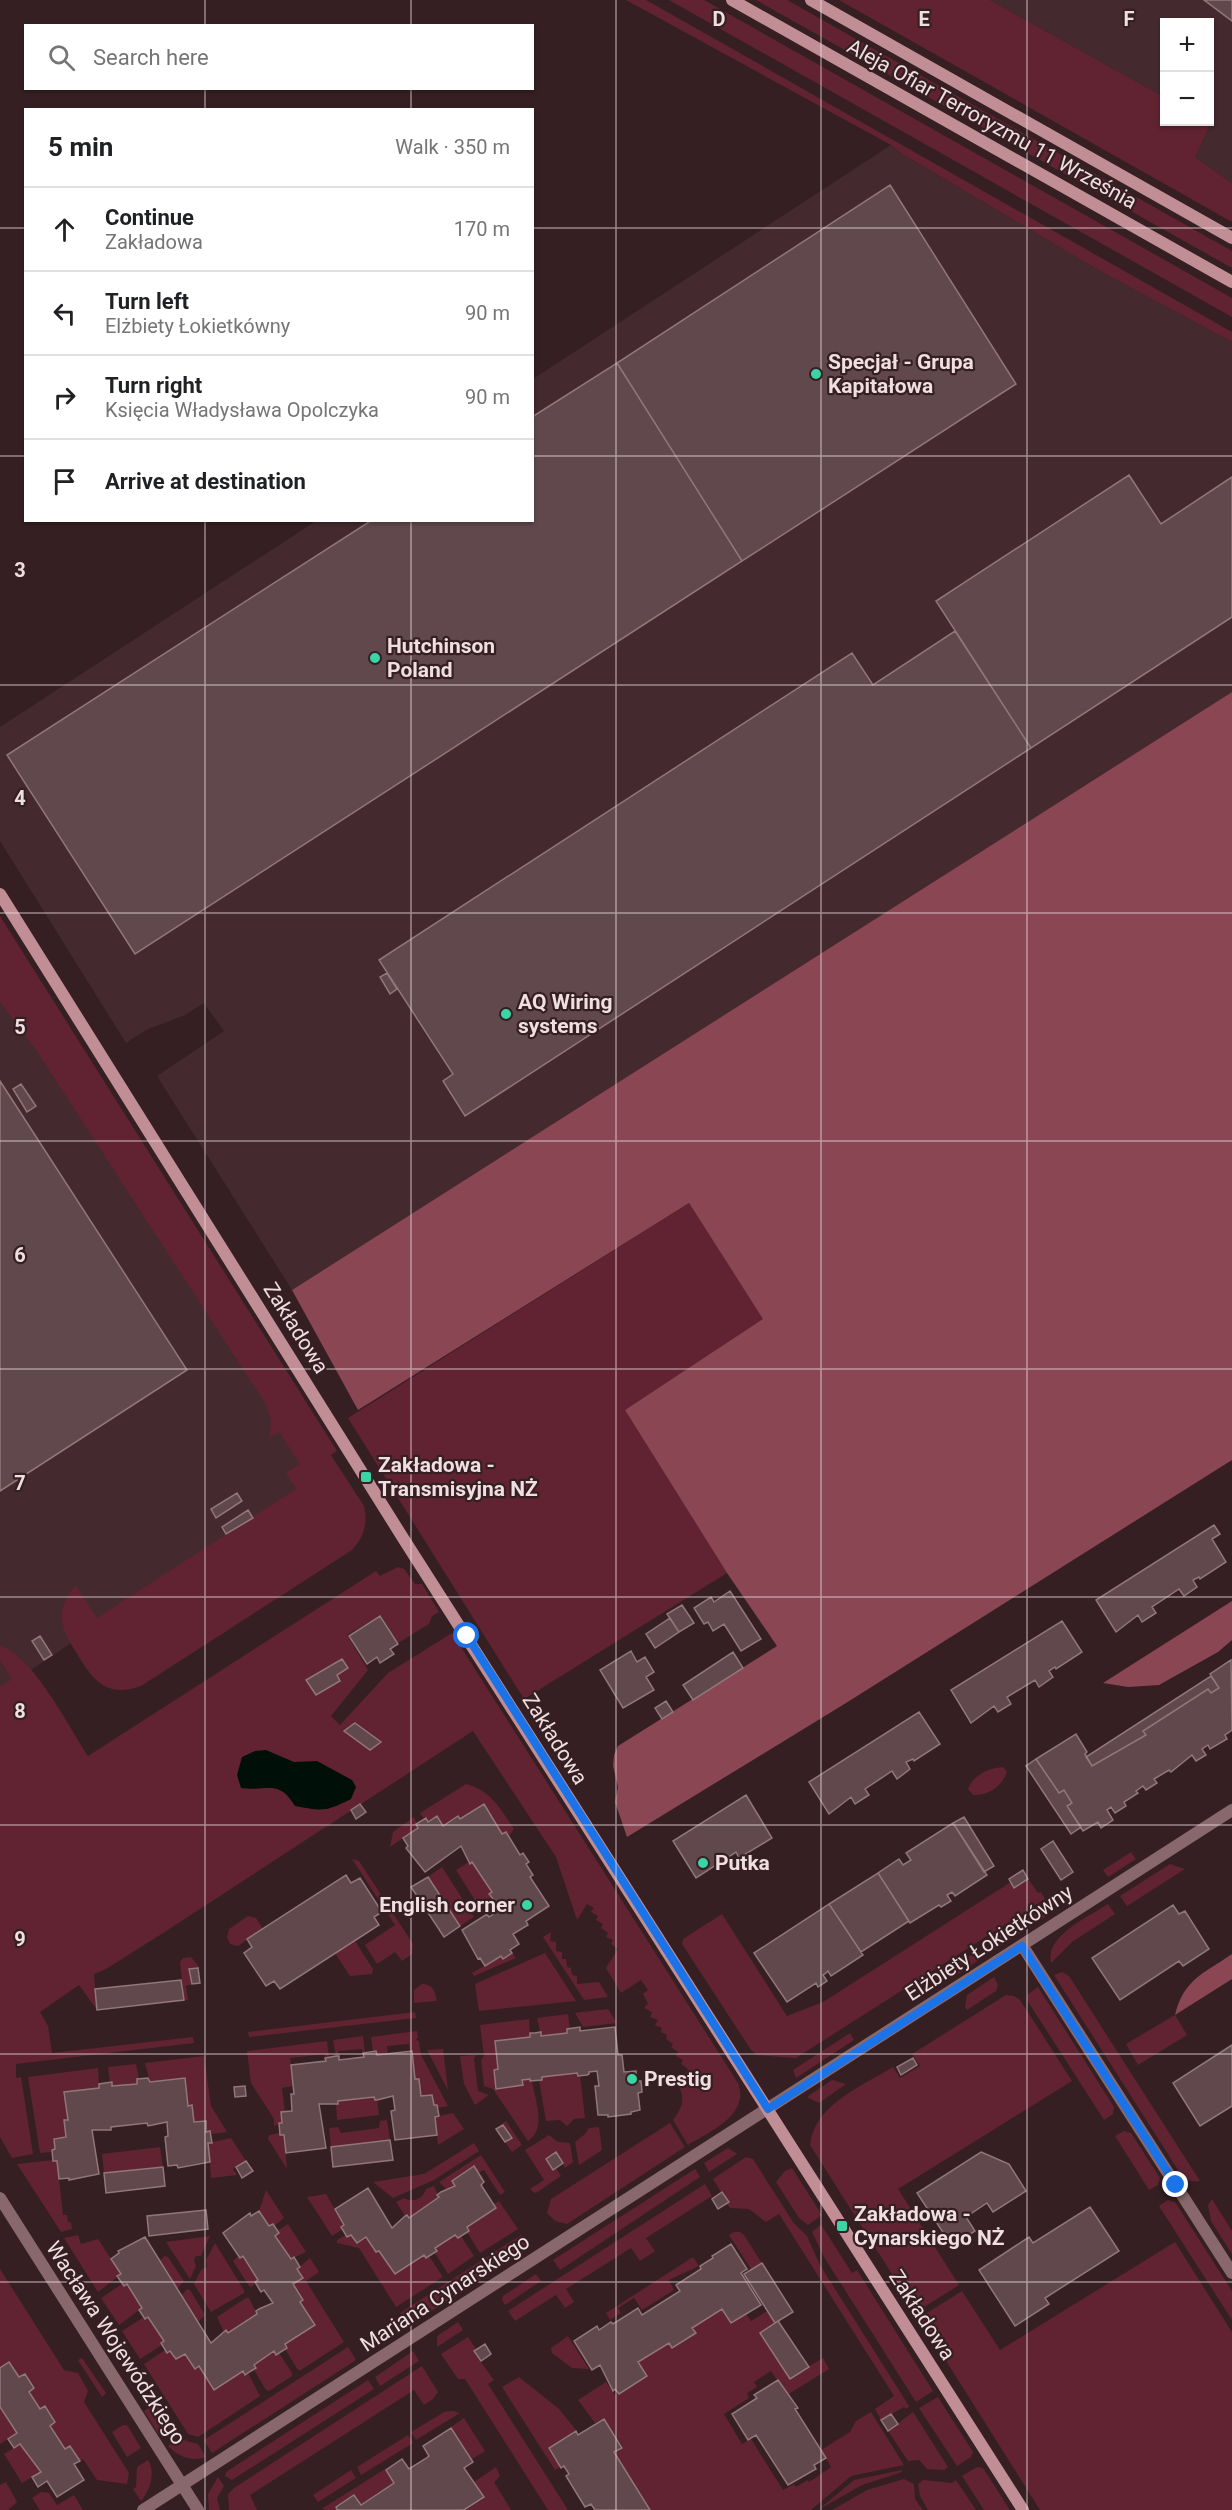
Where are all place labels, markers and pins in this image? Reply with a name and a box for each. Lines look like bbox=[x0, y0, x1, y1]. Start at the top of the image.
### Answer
place label: Specjał - Grupa Kapitałowa bbox=[828, 350, 974, 398]
marker: Specjał - Grupa Kapitałowa bbox=[809, 367, 823, 381]
place label: Hutchinson Poland bbox=[387, 634, 495, 682]
marker: Hutchinson Poland bbox=[368, 651, 382, 665]
place label: AQ Wiring systems bbox=[518, 990, 613, 1038]
marker: AQ Wiring systems bbox=[499, 1007, 513, 1021]
place label: Zakładowa - Transmisyjna NŻ bbox=[378, 1453, 538, 1501]
marker: Zakładowa - Transmisyjna NŻ bbox=[359, 1470, 373, 1484]
place label: Putka bbox=[715, 1851, 770, 1875]
marker: Putka bbox=[696, 1856, 710, 1870]
place label: English corner bbox=[379, 1893, 515, 1917]
marker: English corner bbox=[520, 1898, 534, 1912]
place label: Prestig bbox=[644, 2067, 712, 2091]
marker: Prestig bbox=[625, 2072, 639, 2086]
place label: Zakładowa - Cynarskiego NŻ bbox=[854, 2202, 1005, 2250]
marker: Zakładowa - Cynarskiego NŻ bbox=[835, 2219, 849, 2233]

